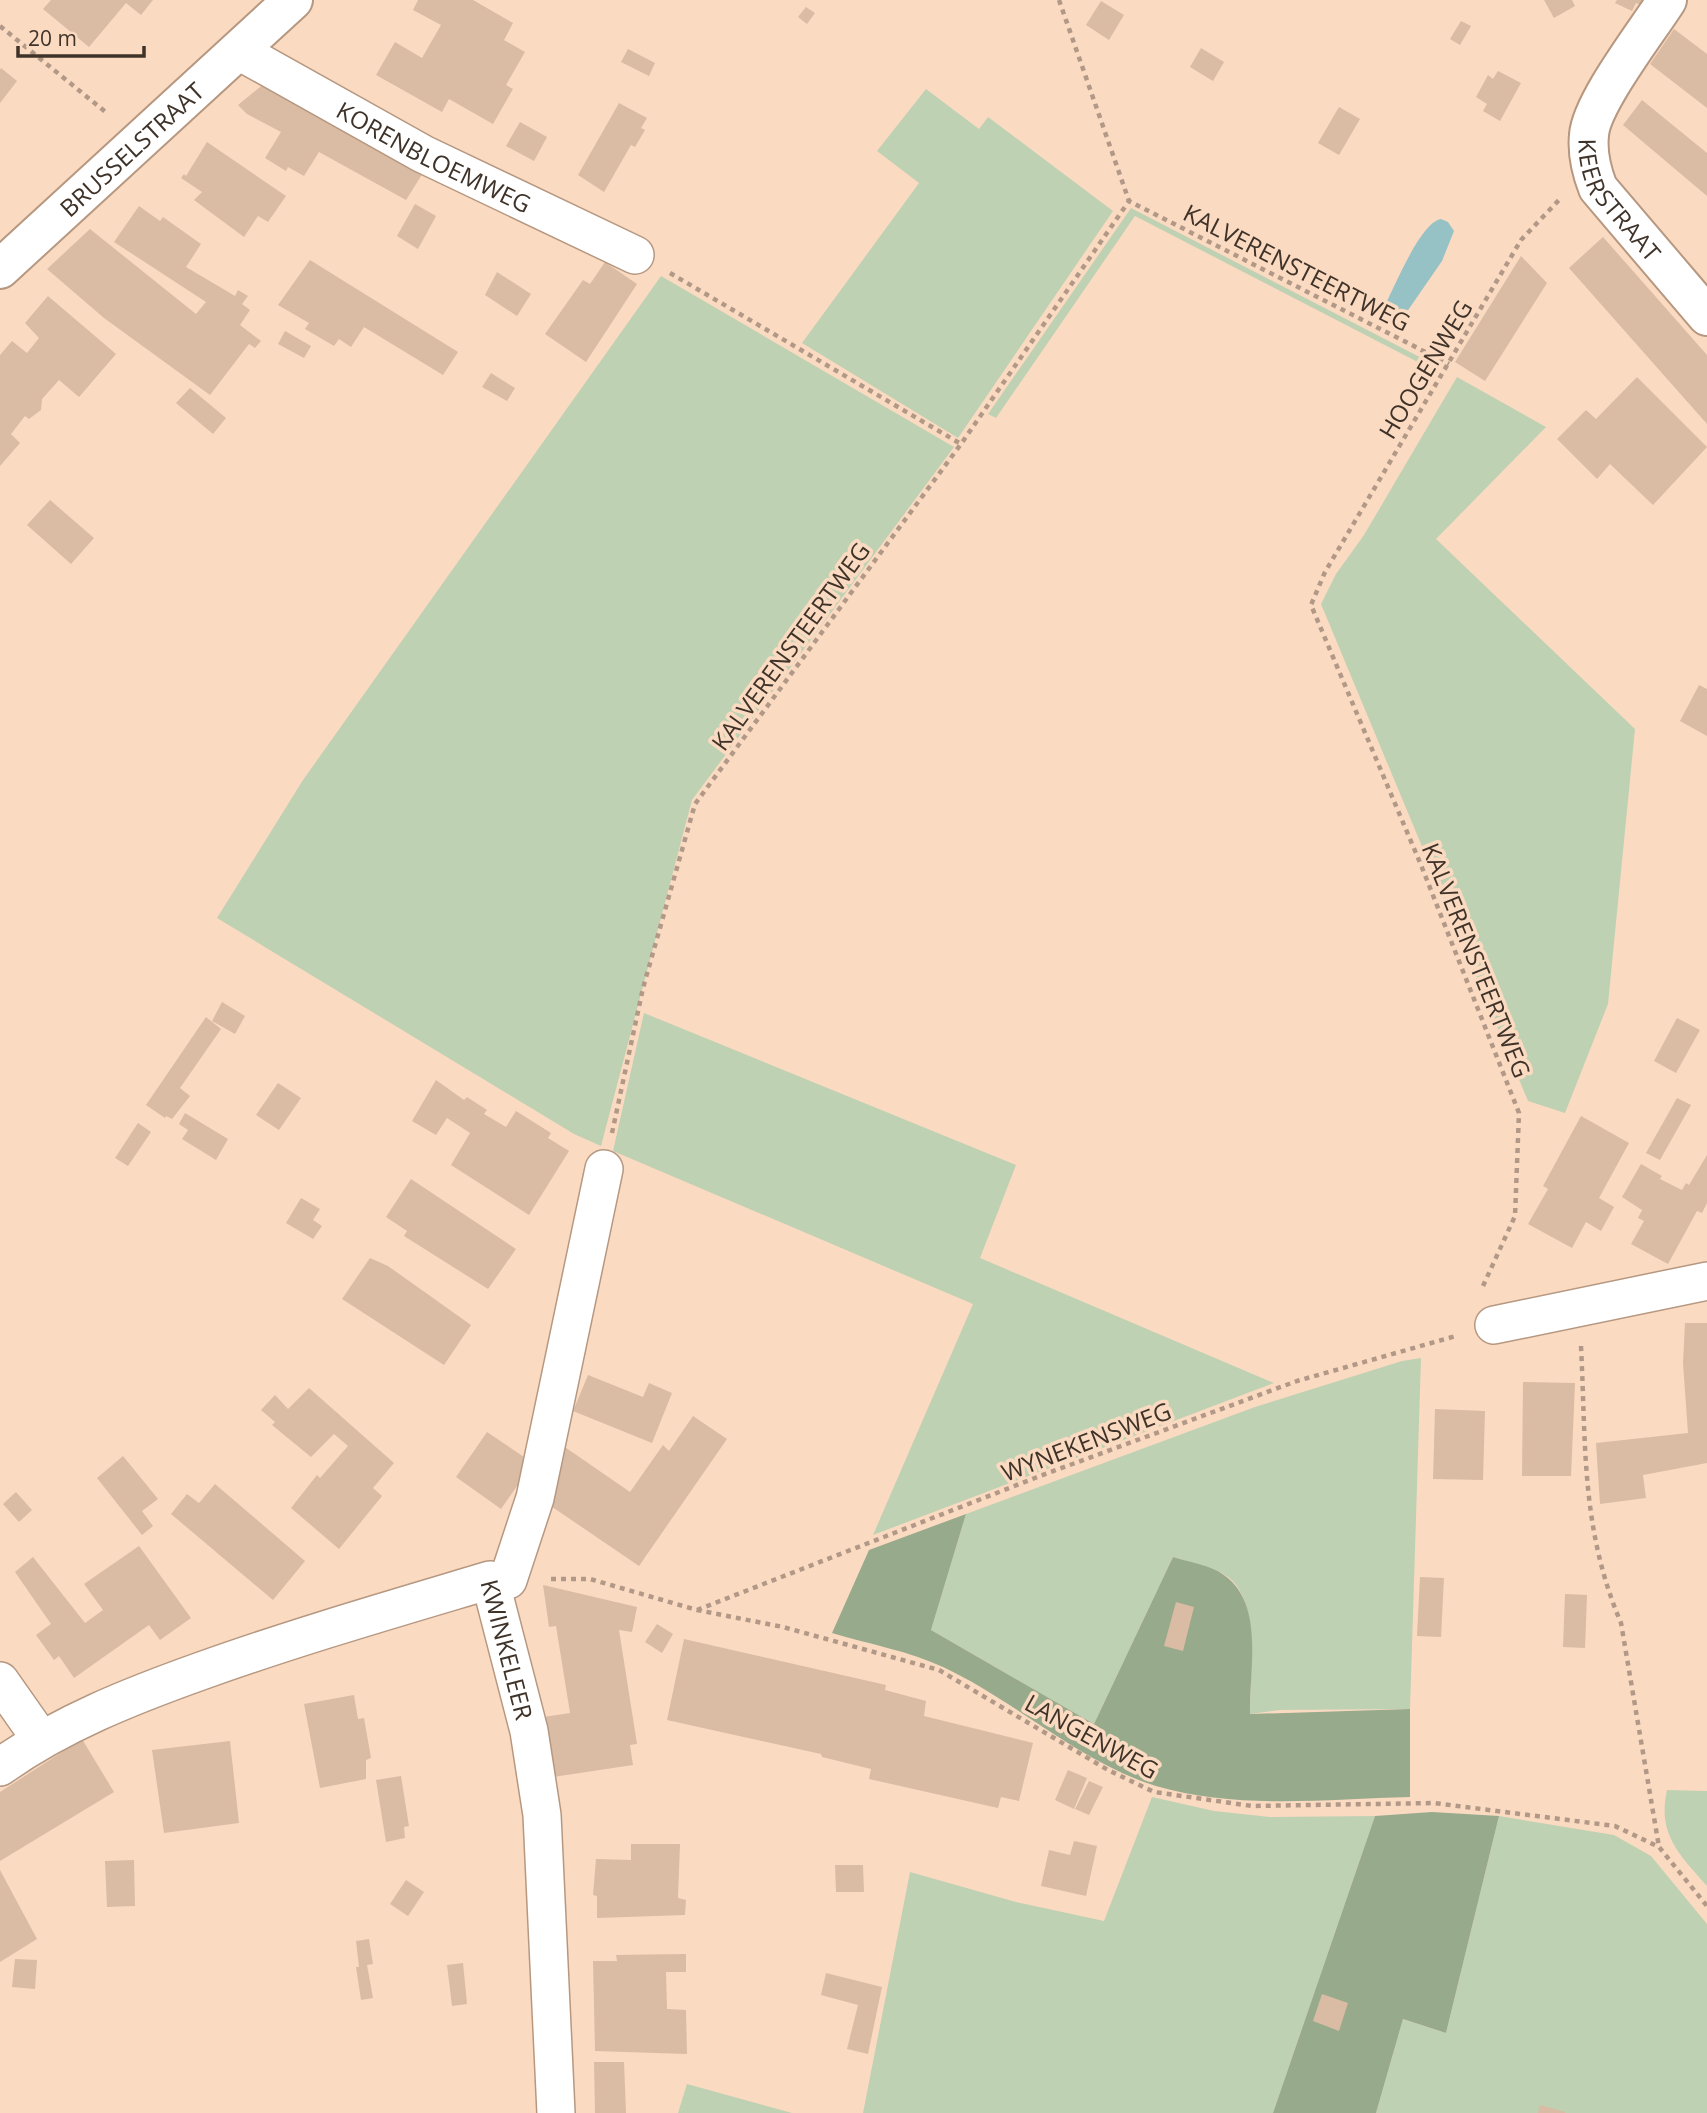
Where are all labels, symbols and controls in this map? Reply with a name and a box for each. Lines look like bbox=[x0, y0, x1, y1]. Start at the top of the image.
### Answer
scale bar bbox=[18, 14, 144, 58]
text: 20 m bbox=[28, 24, 77, 52]
street label: BRUSSELSTRAAT bbox=[52, 74, 210, 223]
street label: KORENBLOEMWEG bbox=[331, 93, 537, 220]
street label: KEERSTRAAT bbox=[1572, 138, 1669, 267]
street label: KALVERENSTEERTWEG bbox=[1178, 195, 1416, 339]
street label: HOOGENWEG bbox=[1370, 293, 1480, 445]
street label: KALVERENSTEERTWEG bbox=[703, 535, 877, 757]
street label: KALVERENSTEERTWEG bbox=[1415, 838, 1539, 1082]
street label: WYNEKENSWEG bbox=[996, 1393, 1176, 1489]
street label: KWINKELEER bbox=[474, 1576, 542, 1723]
street label: LANGENWEG bbox=[1019, 1686, 1165, 1786]

